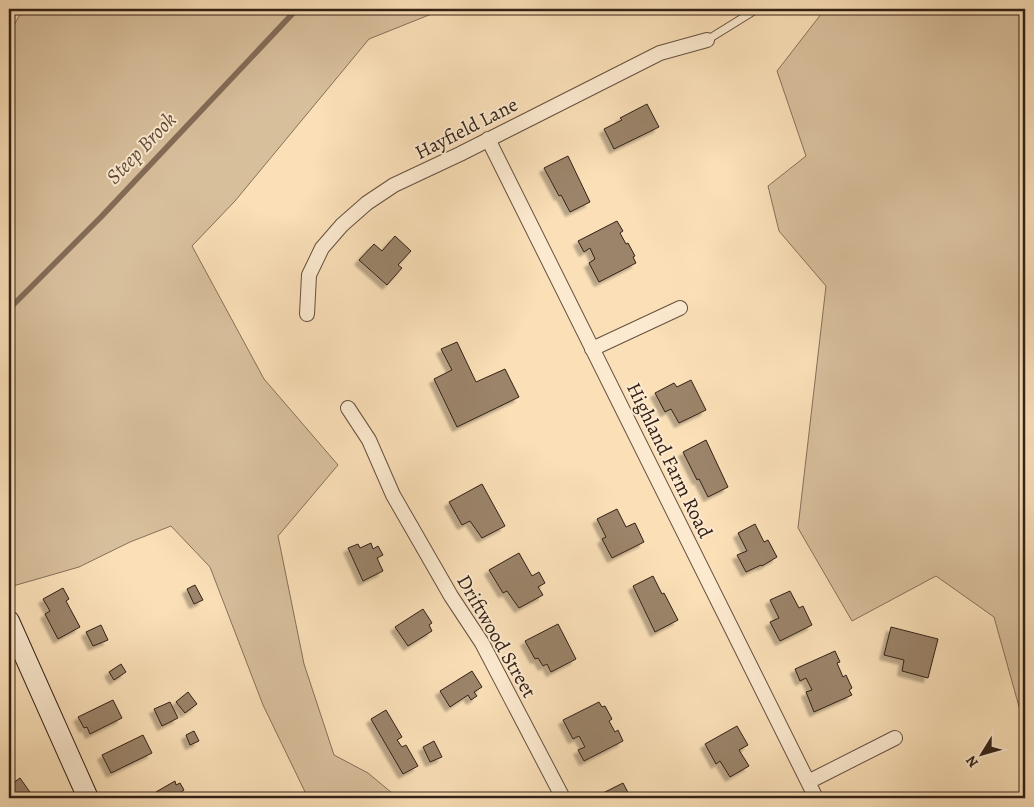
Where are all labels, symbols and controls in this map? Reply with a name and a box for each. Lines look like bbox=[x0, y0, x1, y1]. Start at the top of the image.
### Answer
street label: Hayfield Lane bbox=[410, 91, 522, 166]
water label: Steep Brook bbox=[100, 106, 182, 190]
street label: Highland Farm Road bbox=[620, 378, 719, 543]
street label: Driftwood Street bbox=[450, 570, 543, 703]
north arrow bbox=[956, 730, 1006, 780]
text: N bbox=[961, 752, 983, 771]

